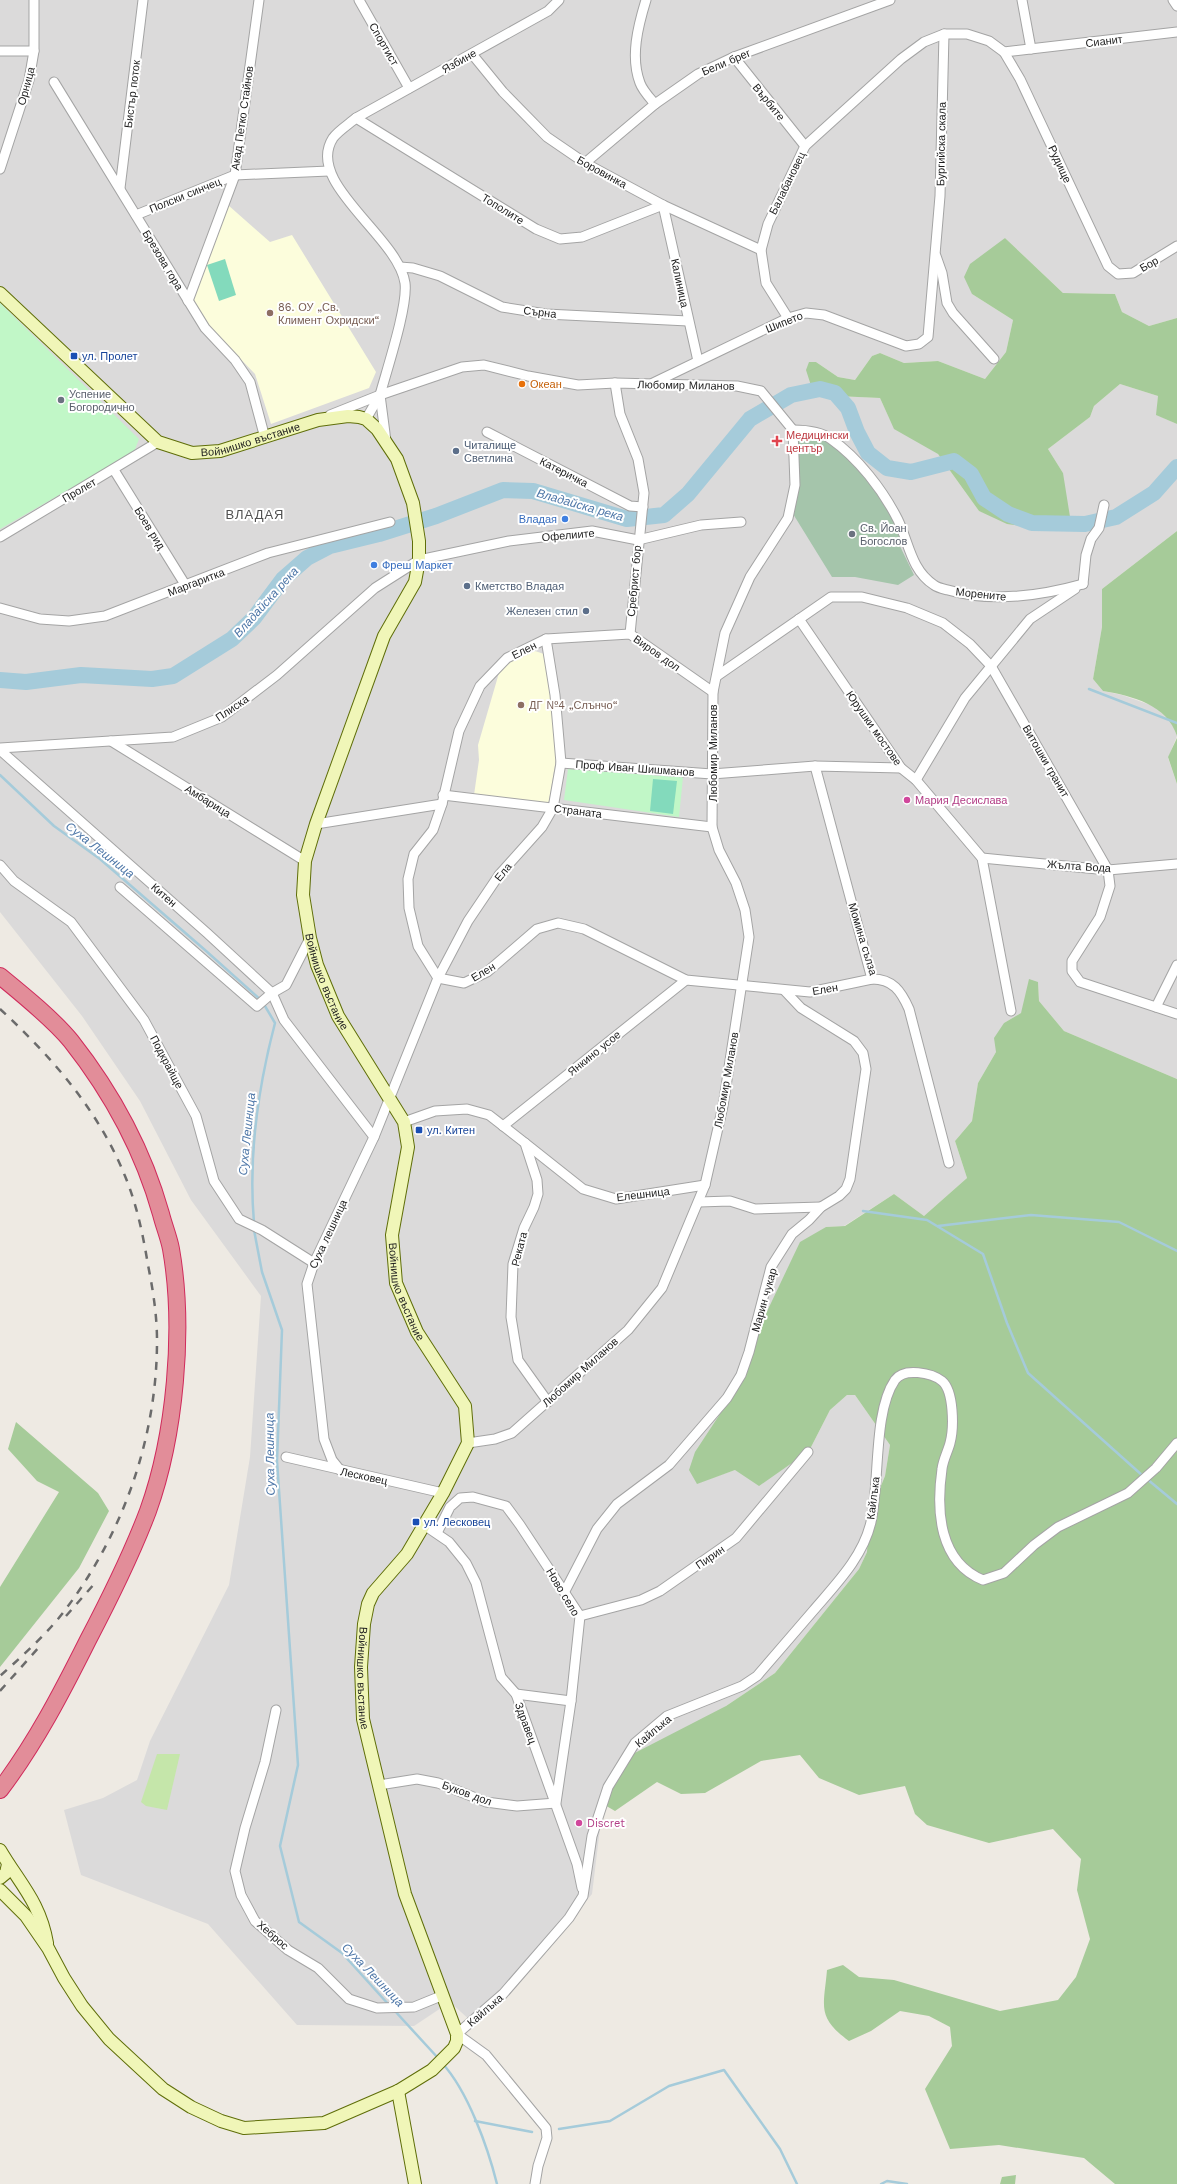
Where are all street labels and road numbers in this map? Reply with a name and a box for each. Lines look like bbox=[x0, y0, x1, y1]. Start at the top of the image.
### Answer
street label: Спортист bbox=[366, 20, 401, 68]
street label: Сианит bbox=[1085, 33, 1123, 50]
street label: Бели брег bbox=[700, 46, 753, 79]
street label: Язбине bbox=[440, 47, 479, 76]
street label: Бистър поток bbox=[122, 59, 143, 129]
street label: Орница bbox=[15, 65, 38, 107]
street label: Акад Петко Стайнов bbox=[229, 65, 256, 171]
street label: Върбите bbox=[750, 81, 787, 123]
street label: Бургийска скала bbox=[934, 101, 949, 186]
street label: Рудище bbox=[1045, 143, 1074, 185]
street label: Балабановец bbox=[767, 149, 809, 217]
street label: Боровинка bbox=[575, 153, 630, 192]
street label: Полски синчец bbox=[147, 175, 224, 216]
street label: Тополите bbox=[479, 191, 526, 227]
street label: Брезова гора bbox=[139, 228, 186, 293]
street label: Бор bbox=[1138, 254, 1161, 275]
street label: Калиница bbox=[668, 257, 691, 310]
street label: Сърна bbox=[523, 304, 558, 321]
street label: Шипето bbox=[764, 309, 805, 336]
street label: Любомир Миланов bbox=[637, 378, 735, 393]
street label: Войнишко въстание bbox=[200, 420, 302, 459]
street label: Катеричка bbox=[537, 455, 591, 491]
street label: Пролет bbox=[60, 476, 99, 505]
street label: Боев рид bbox=[131, 505, 168, 552]
street label: Офелиите bbox=[541, 527, 595, 544]
street label: Сребрист бор bbox=[625, 545, 644, 617]
street label: Маргаритка bbox=[166, 565, 227, 599]
street label: Морените bbox=[955, 585, 1007, 604]
street label: Виров дол bbox=[631, 633, 683, 674]
street label: Елен bbox=[510, 639, 539, 662]
street label: Юрушки мостове bbox=[843, 688, 904, 768]
street label: Плиска bbox=[213, 692, 252, 724]
street label: Любомир Миланов bbox=[707, 704, 720, 802]
street label: Витошки гранит bbox=[1020, 723, 1072, 800]
street label: Проф Иван Шишманов bbox=[575, 758, 695, 779]
street label: Амбарица bbox=[182, 782, 234, 821]
street label: Страната bbox=[553, 802, 604, 821]
street label: Жълта Вода bbox=[1047, 858, 1112, 875]
street label: Ела bbox=[492, 860, 515, 884]
street label: Китен bbox=[148, 881, 179, 910]
street label: Момина сълза bbox=[845, 901, 880, 978]
street label: Войнишко въстание bbox=[302, 932, 351, 1032]
street label: Елен bbox=[469, 960, 498, 985]
street label: Елен bbox=[811, 981, 839, 998]
street label: Янкино усое bbox=[565, 1028, 623, 1079]
street label: Любомир Миланов bbox=[712, 1031, 741, 1129]
street label: Подкрайще bbox=[147, 1033, 186, 1091]
street label: Елешница bbox=[616, 1185, 671, 1204]
street label: Суха лешница bbox=[307, 1197, 350, 1271]
street label: Реката bbox=[509, 1230, 530, 1268]
street label: Войнишко въстание bbox=[386, 1242, 427, 1343]
street label: Марин чукар bbox=[749, 1267, 780, 1334]
street label: Любомир Миланов bbox=[540, 1335, 621, 1410]
street label: Лесковец bbox=[339, 1465, 389, 1488]
street label: Кайлъка bbox=[864, 1475, 883, 1520]
street label: Пирин bbox=[693, 1543, 727, 1572]
street label: Ново село bbox=[543, 1566, 582, 1619]
street label: Войнишко въстание bbox=[354, 1626, 371, 1731]
street label: Здравец bbox=[512, 1701, 539, 1746]
street label: Кайлъка bbox=[633, 1712, 675, 1750]
street label: Буков дол bbox=[440, 1778, 493, 1808]
street label: Хеброс bbox=[254, 1918, 291, 1953]
street label: Кайлъка bbox=[465, 1991, 507, 2029]

